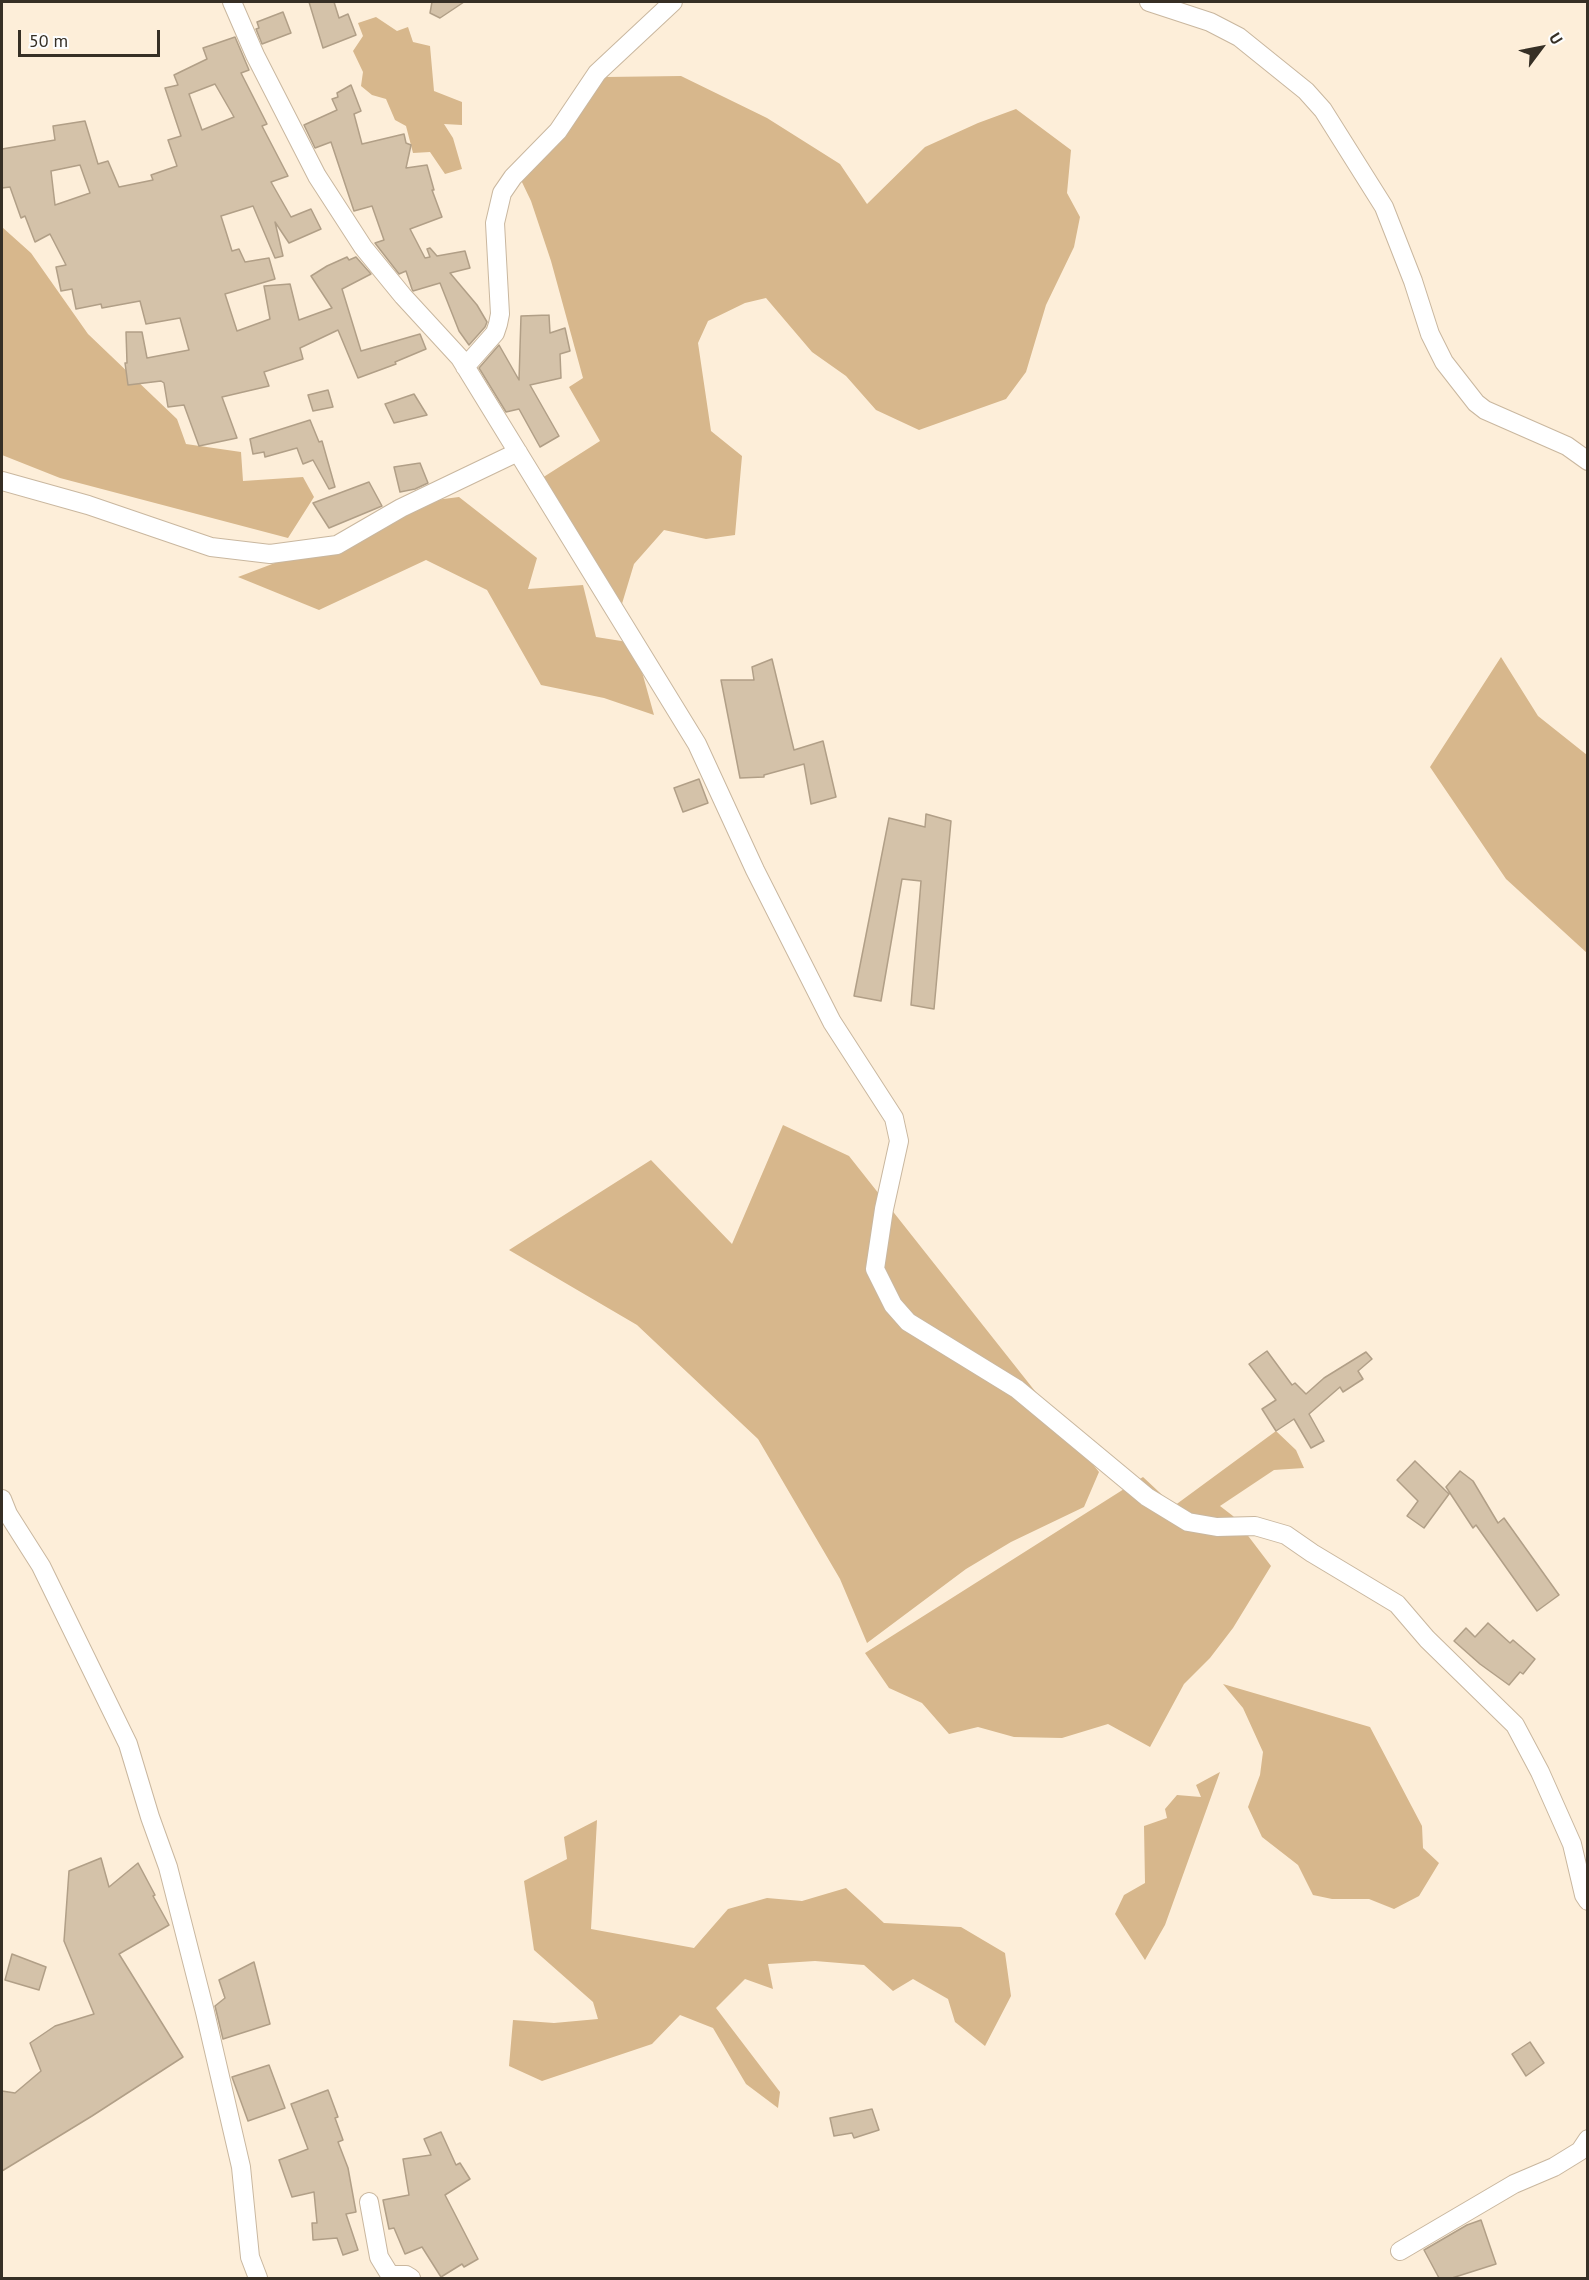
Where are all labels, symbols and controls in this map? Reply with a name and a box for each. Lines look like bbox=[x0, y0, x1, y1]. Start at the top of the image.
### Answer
scale bar bbox=[21, 18, 164, 56]
north arrow bbox=[1511, 18, 1571, 78]
text: 50 m bbox=[29, 29, 68, 52]
text: U bbox=[1545, 29, 1567, 48]

